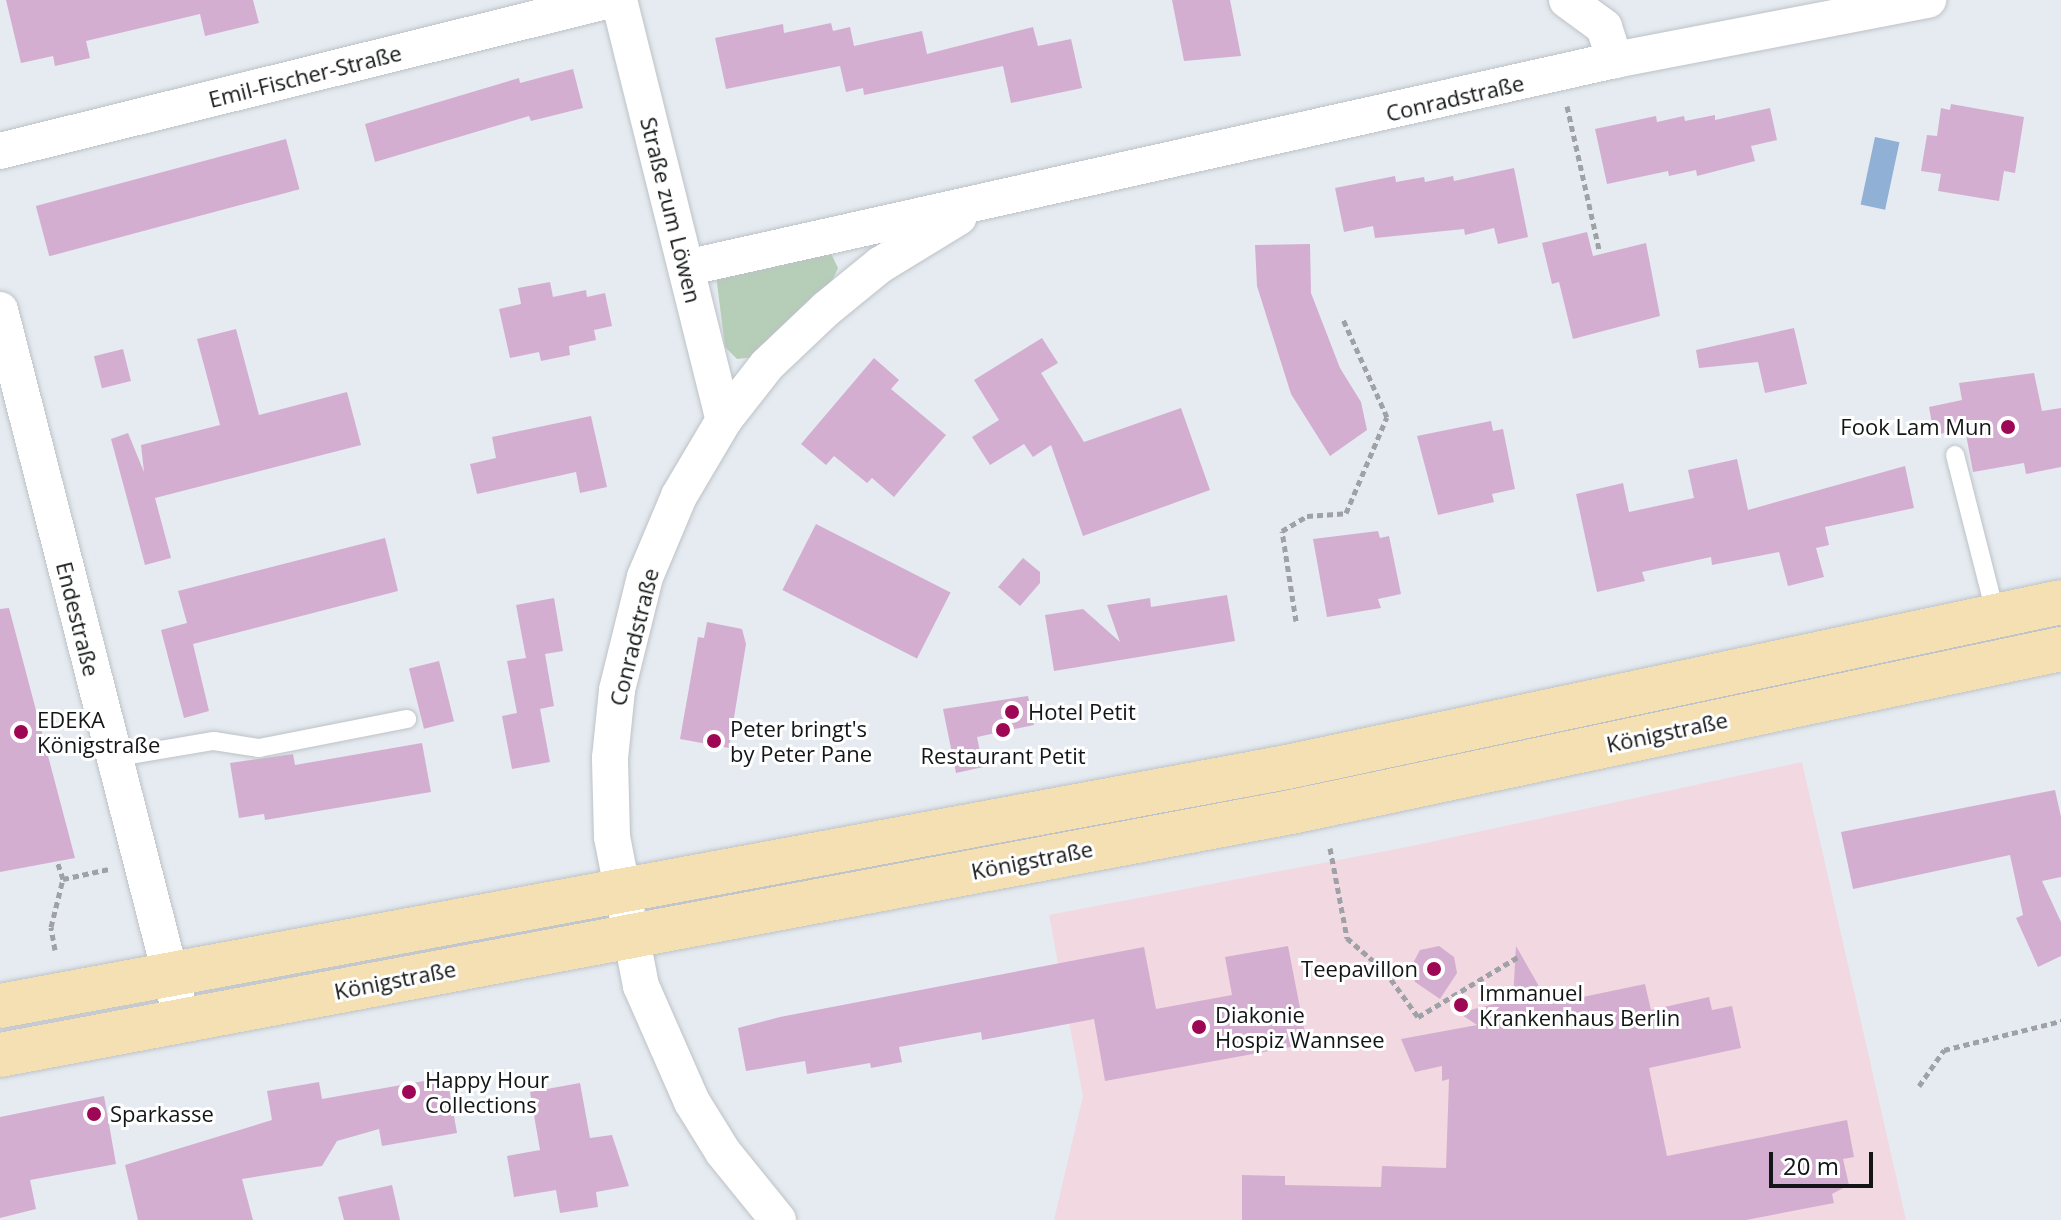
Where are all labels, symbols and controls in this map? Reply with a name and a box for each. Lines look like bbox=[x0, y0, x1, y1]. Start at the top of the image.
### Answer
street label: Emil-Fischer-Straße bbox=[206, 39, 404, 113]
street label: Conradstraße bbox=[1383, 69, 1527, 127]
street label: Straße zum Löwen bbox=[635, 114, 707, 306]
place label: Fook Lam Mun bbox=[1840, 414, 1992, 440]
marker: Fook Lam Mun bbox=[1999, 418, 2017, 436]
street label: Endestraße bbox=[51, 559, 105, 679]
street label: Conradstraße bbox=[604, 565, 664, 709]
place label: Hotel Petit bbox=[1028, 699, 1136, 725]
marker: Hotel Petit bbox=[1003, 703, 1021, 721]
place label: EDEKA Königstraße bbox=[37, 706, 160, 758]
street label: Königstraße bbox=[1604, 706, 1730, 758]
place label: Peter bringt's by Peter Pane bbox=[730, 715, 872, 766]
marker: Restaurant Petit bbox=[994, 721, 1012, 739]
marker: EDEKA Königstraße bbox=[12, 723, 30, 741]
marker: Peter bringt's by Peter Pane bbox=[705, 732, 723, 750]
place label: Restaurant Petit bbox=[920, 743, 1086, 769]
street label: Königstraße bbox=[969, 835, 1095, 885]
street label: Königstraße bbox=[332, 955, 458, 1005]
place label: Teepavillon bbox=[1301, 956, 1418, 982]
marker: Teepavillon bbox=[1425, 960, 1443, 978]
place label: Immanuel Krankenhaus Berlin bbox=[1479, 979, 1680, 1030]
marker: Immanuel Krankenhaus Berlin bbox=[1450, 994, 1472, 1016]
place label: Diakonie Hospiz Wannsee bbox=[1215, 1001, 1385, 1052]
marker: Diakonie Hospiz Wannsee bbox=[1190, 1018, 1208, 1036]
place label: Happy Hour Collections bbox=[425, 1066, 549, 1118]
marker: Happy Hour Collections bbox=[400, 1083, 418, 1101]
place label: Sparkasse bbox=[110, 1101, 214, 1127]
marker: Sparkasse bbox=[85, 1105, 103, 1123]
scale bar bbox=[1773, 1136, 1877, 1186]
text: 20 m bbox=[1783, 1149, 1839, 1182]

